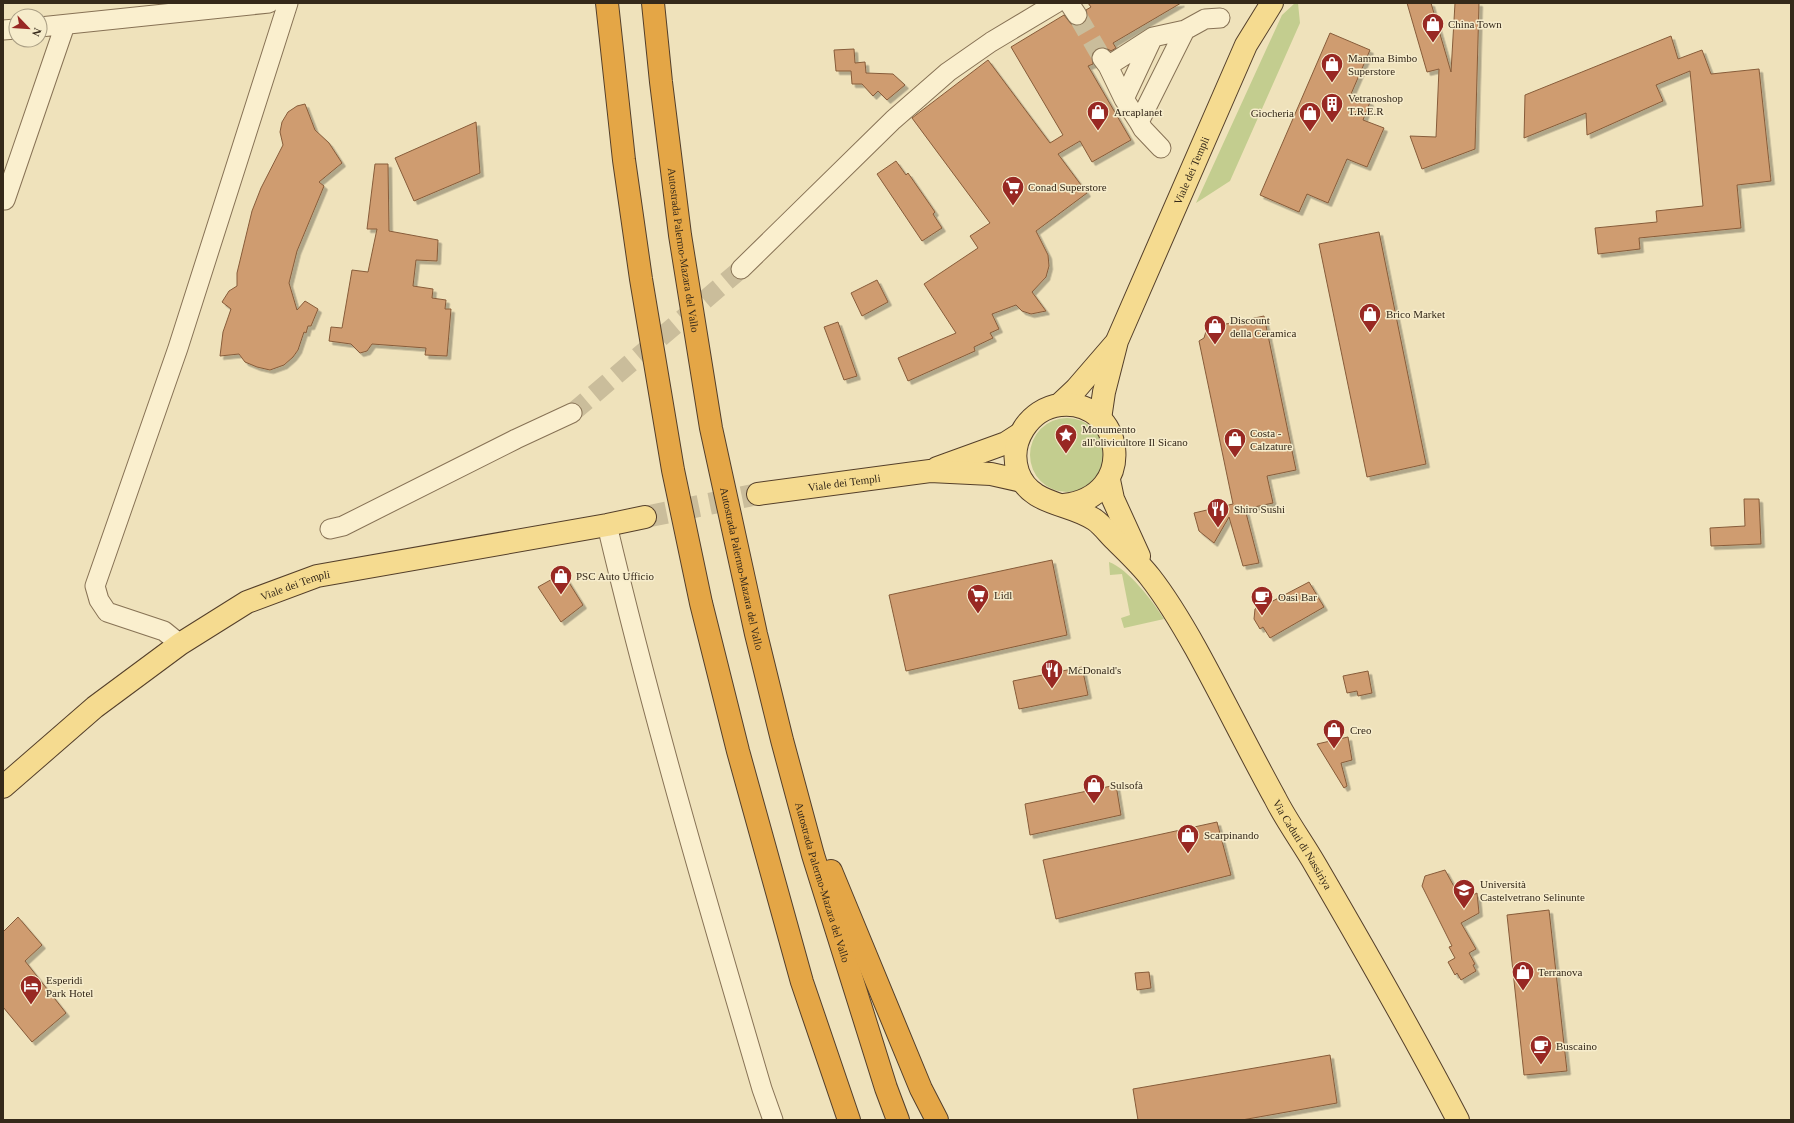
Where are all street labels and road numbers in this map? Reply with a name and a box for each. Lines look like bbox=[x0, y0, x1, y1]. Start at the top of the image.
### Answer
street label: Viale dei Templi bbox=[1171, 135, 1211, 206]
street label: Autostrada Palermo-Mazara del Vallo bbox=[666, 167, 702, 334]
street label: Viale dei Templi bbox=[807, 472, 881, 493]
street label: Autostrada Palermo-Mazara del Vallo bbox=[718, 486, 766, 652]
street label: Viale dei Templi bbox=[259, 568, 331, 603]
street label: Via Caduti di Nassiriya bbox=[1271, 797, 1334, 892]
street label: Autostrada Palermo-Mazara del Vallo bbox=[793, 801, 852, 964]

